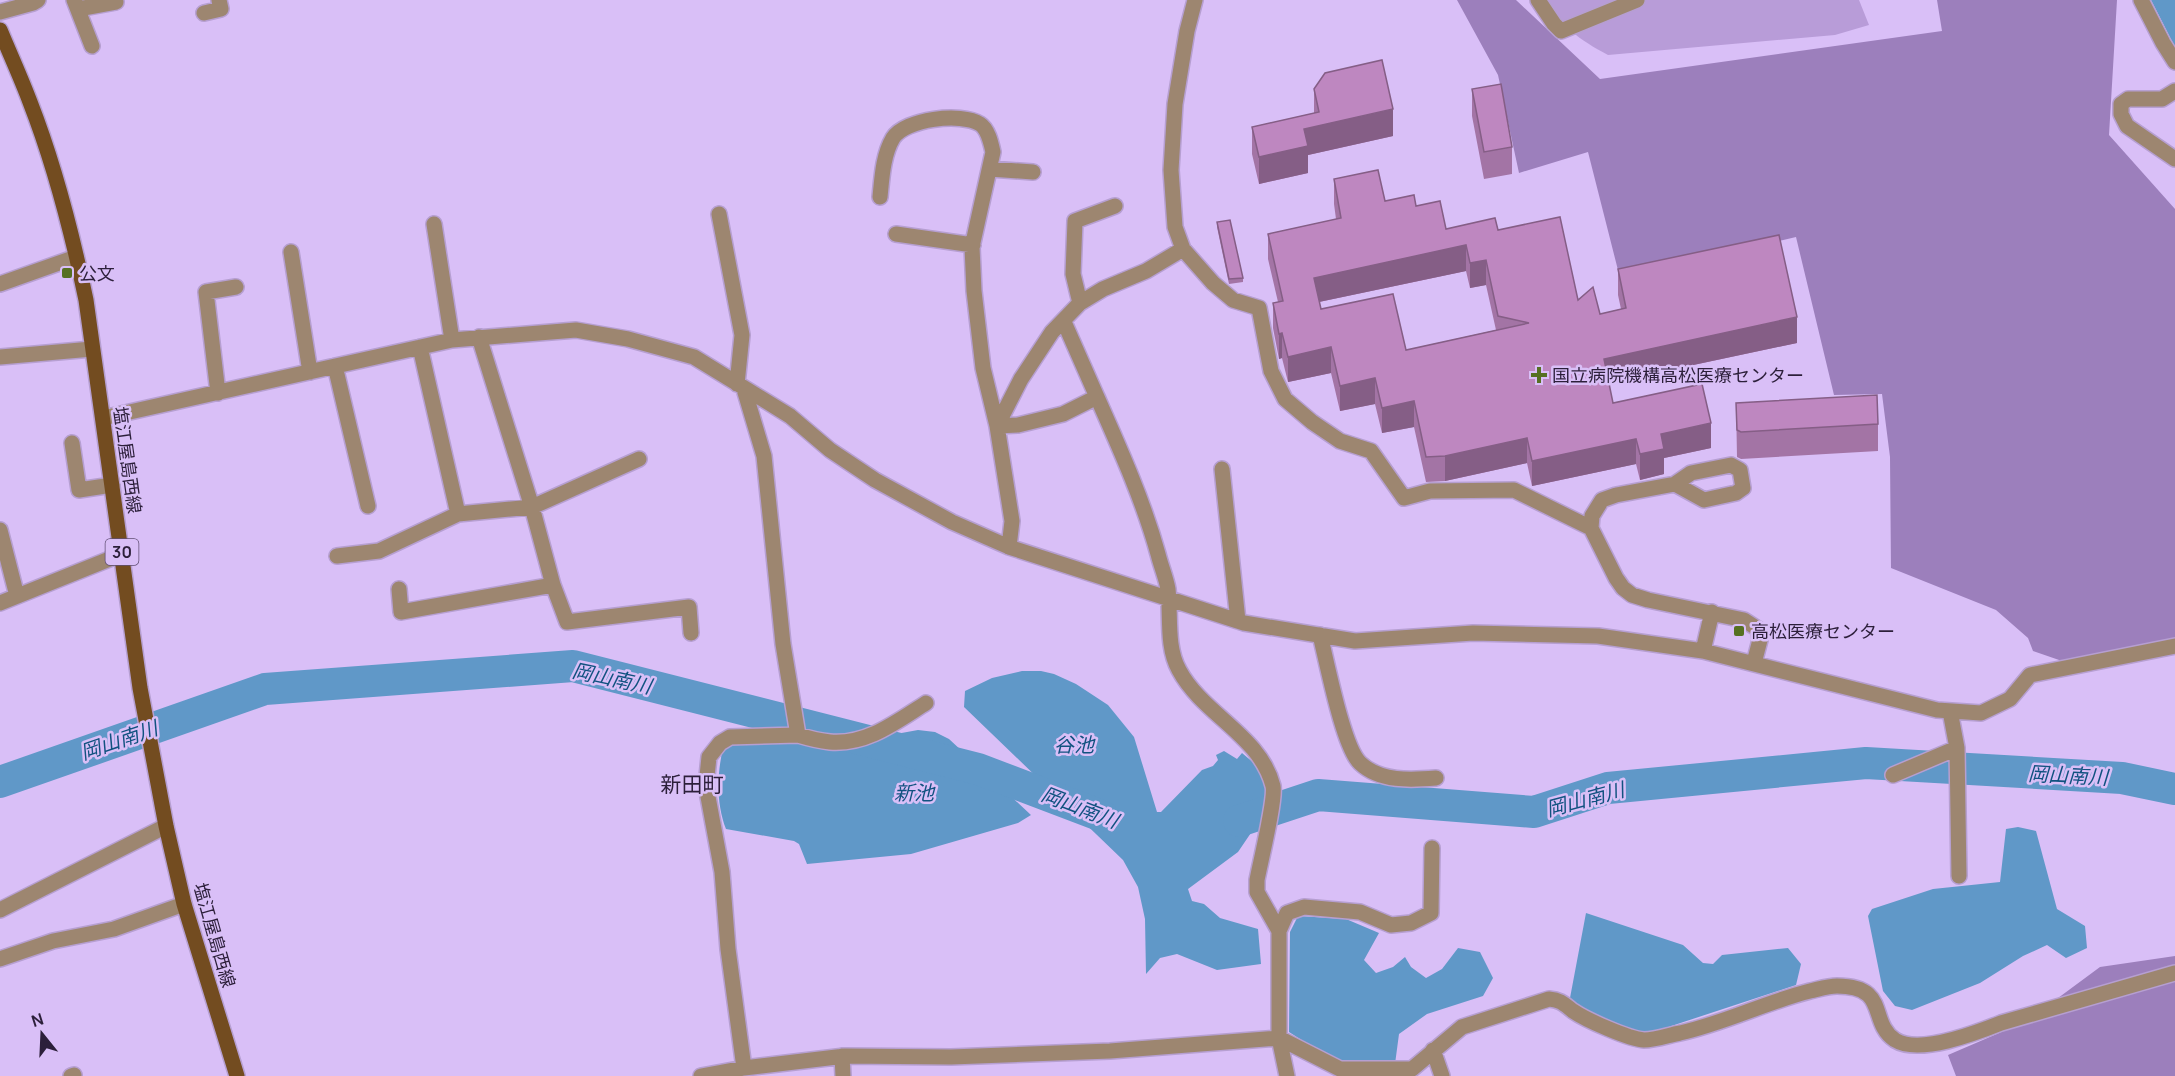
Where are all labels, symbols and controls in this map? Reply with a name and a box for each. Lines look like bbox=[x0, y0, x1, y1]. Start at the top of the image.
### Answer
place label: 公文 bbox=[79, 261, 115, 285]
marker: 公文 bbox=[60, 266, 74, 280]
place label: 国立病院機構高松医療センター bbox=[1552, 363, 1804, 387]
marker: 国立病院機構高松医療センター bbox=[1530, 366, 1548, 384]
street label: 塩江屋島西線 bbox=[109, 405, 147, 515]
road number: 30 bbox=[106, 539, 138, 565]
place label: 高松医療センター bbox=[1751, 619, 1895, 643]
marker: 高松医療センター bbox=[1732, 624, 1746, 638]
water label: 岡山南川 bbox=[570, 656, 656, 700]
water label: 岡山南川 bbox=[77, 714, 163, 766]
water label: 谷池 bbox=[1054, 731, 1096, 758]
water label: 岡山南川 bbox=[2027, 759, 2111, 791]
district label: 新田町 bbox=[661, 770, 724, 798]
water label: 岡山南川 bbox=[1543, 775, 1629, 822]
water label: 新池 bbox=[894, 779, 936, 806]
water label: 岡山南川 bbox=[1038, 780, 1124, 835]
street label: 塩江屋島西線 bbox=[189, 880, 241, 990]
north arrow bbox=[12, 1004, 72, 1064]
text: N bbox=[28, 1007, 46, 1032]

